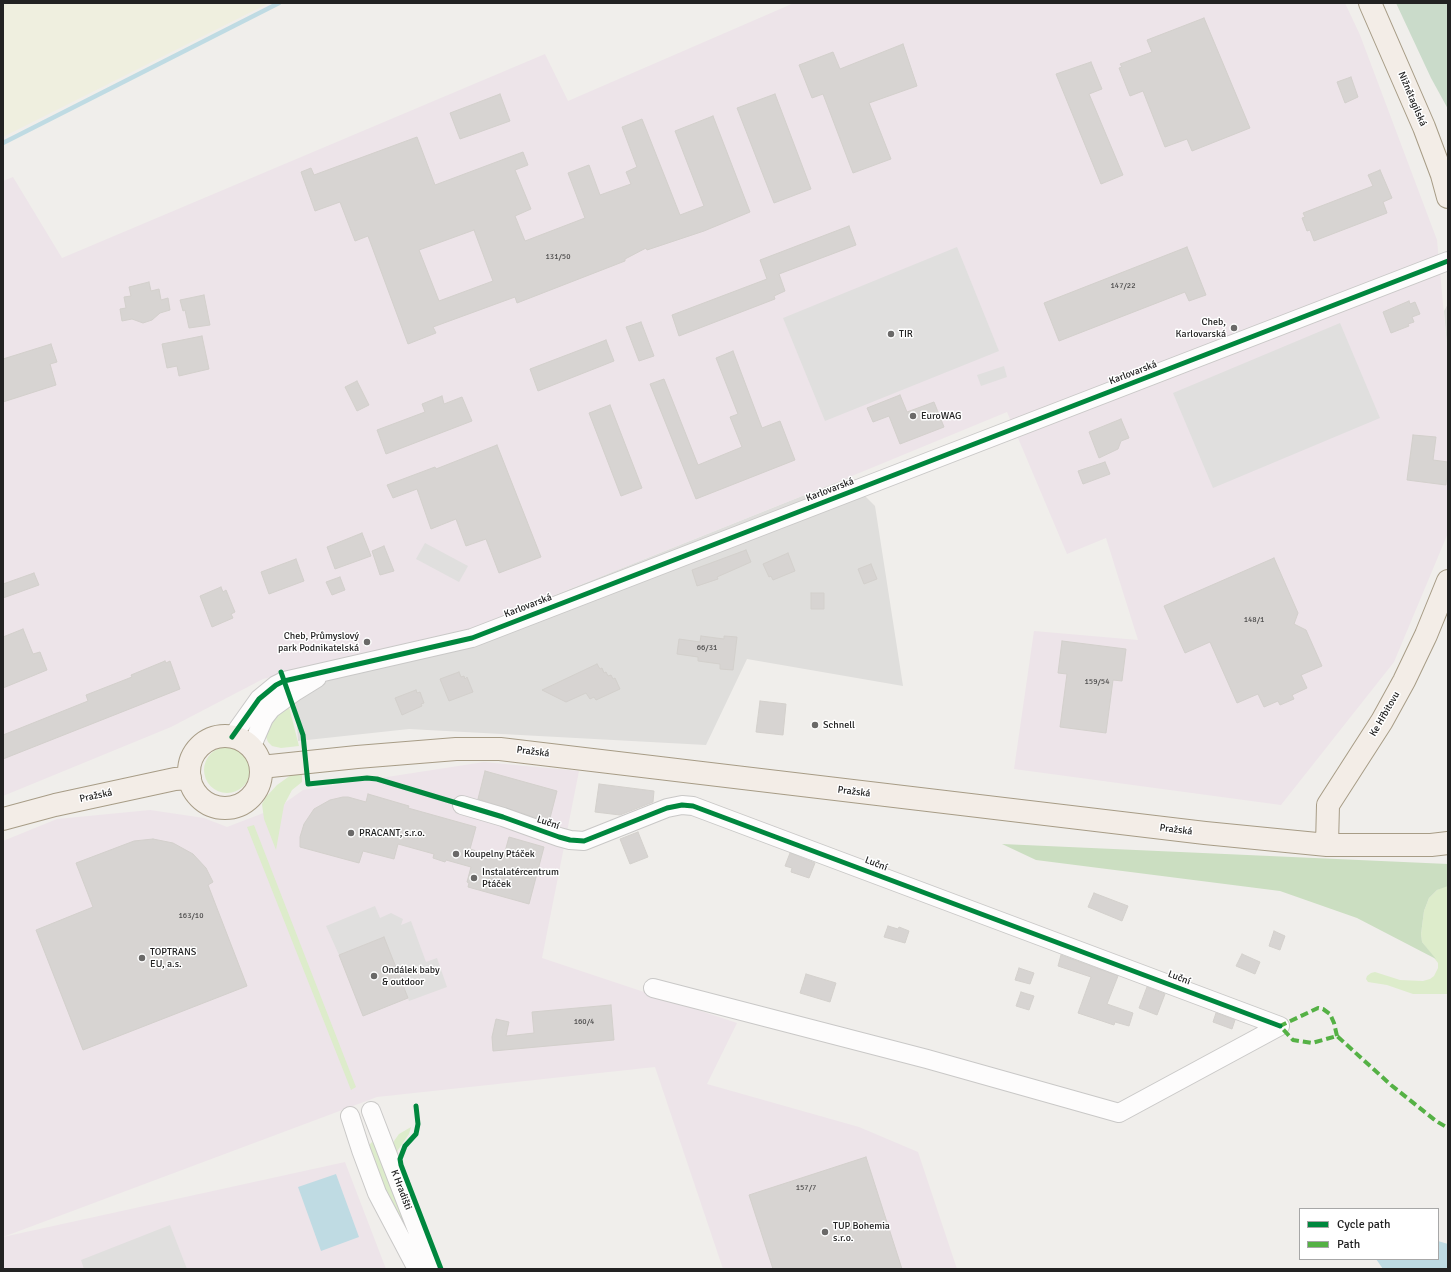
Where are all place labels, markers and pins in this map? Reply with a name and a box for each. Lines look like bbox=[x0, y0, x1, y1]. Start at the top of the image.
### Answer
place label: Cheb, Karlovarská bbox=[1176, 316, 1226, 340]
marker: Cheb, Karlovarská bbox=[1229, 323, 1239, 333]
place label: TIR bbox=[899, 328, 913, 340]
marker: TIR bbox=[886, 329, 896, 339]
place label: EuroWAG bbox=[921, 410, 961, 422]
marker: EuroWAG bbox=[908, 411, 918, 421]
place label: Cheb, Průmyslový park Podnikatelská bbox=[278, 630, 359, 654]
marker: Cheb, Průmyslový park Podnikatelská bbox=[362, 637, 372, 647]
place label: Schnell bbox=[823, 719, 855, 731]
marker: Schnell bbox=[810, 720, 820, 730]
place label: PRACANT, s.r.o. bbox=[359, 827, 425, 839]
marker: PRACANT, s.r.o. bbox=[346, 828, 356, 838]
place label: Koupelny Ptáček bbox=[464, 848, 535, 860]
marker: Koupelny Ptáček bbox=[451, 849, 461, 859]
place label: Instalatércentrum Ptáček bbox=[482, 866, 559, 890]
marker: Instalatércentrum Ptáček bbox=[469, 873, 479, 883]
place label: TOPTRANS EU, a.s. bbox=[150, 946, 196, 970]
marker: TOPTRANS EU, a.s. bbox=[137, 953, 147, 963]
place label: Ondálek baby & outdoor bbox=[382, 964, 440, 988]
marker: Ondálek baby & outdoor bbox=[369, 971, 379, 981]
place label: TUP Bohemia s.r.o. bbox=[833, 1220, 890, 1244]
marker: TUP Bohemia s.r.o. bbox=[820, 1227, 830, 1237]

